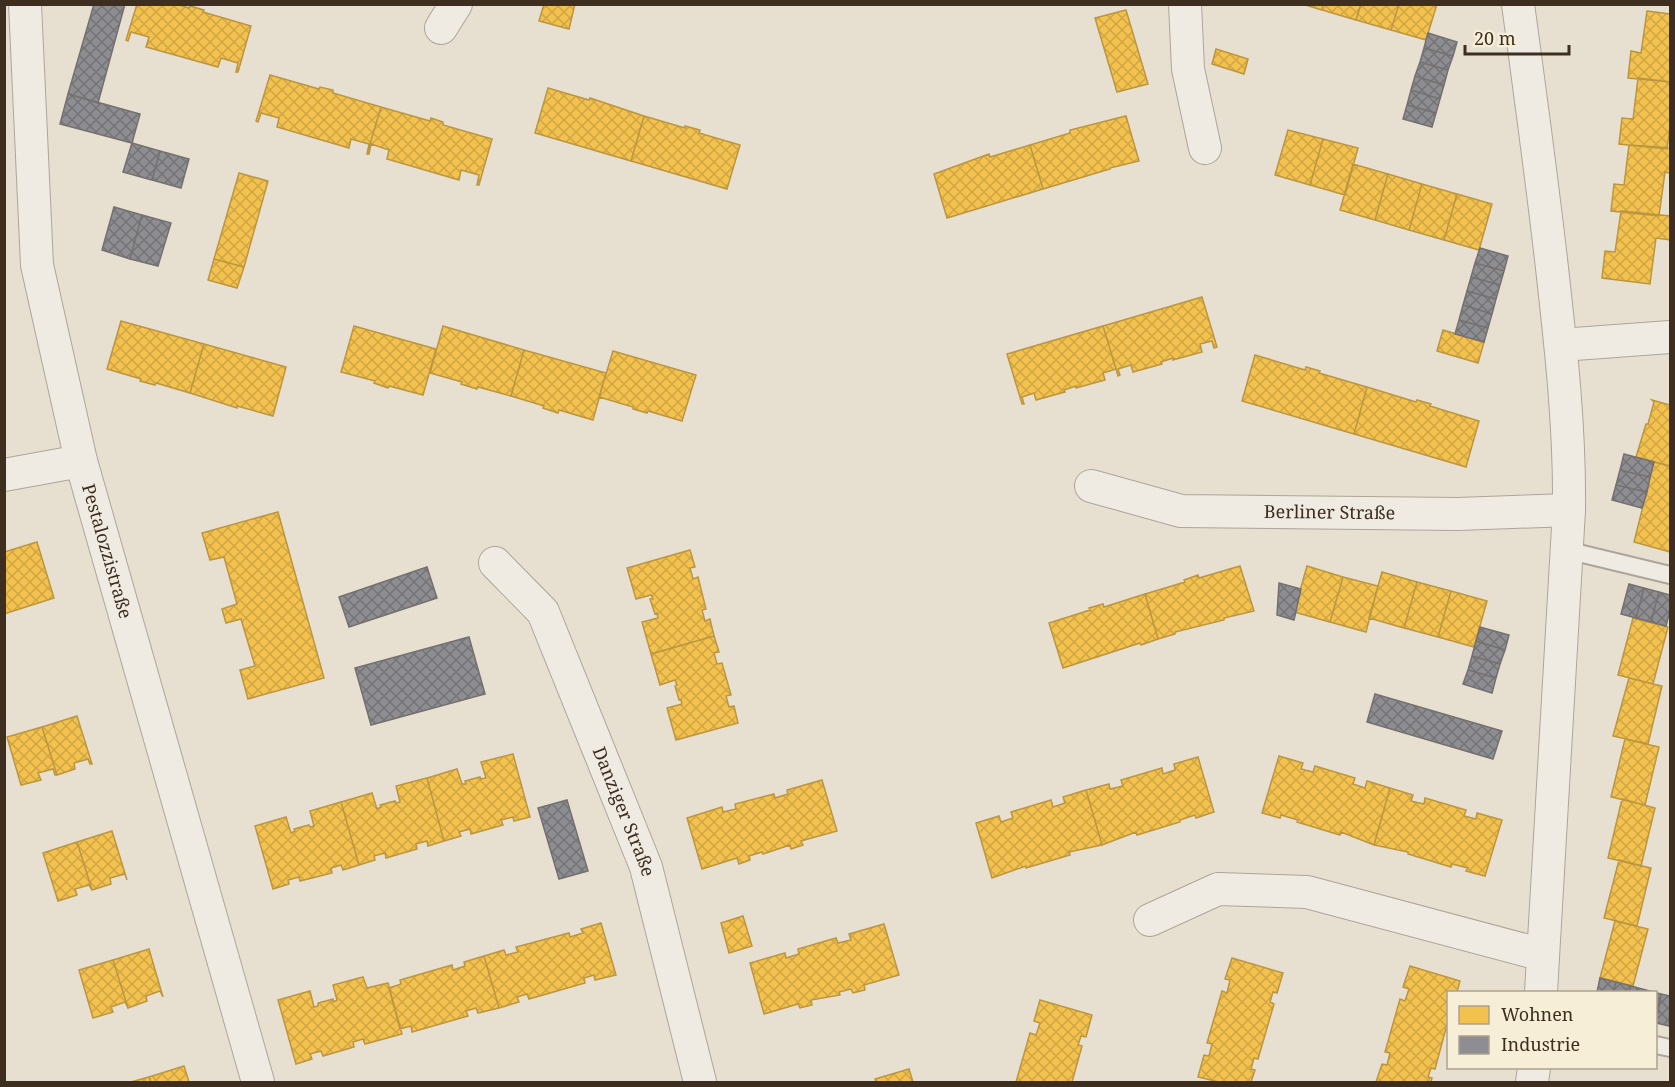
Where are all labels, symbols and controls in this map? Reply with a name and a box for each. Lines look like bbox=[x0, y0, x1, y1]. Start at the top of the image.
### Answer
scale bar bbox=[1465, 18, 1568, 56]
text: 20 m bbox=[1474, 26, 1516, 50]
street label: Pestalozzistraße bbox=[77, 481, 138, 621]
street label: Berliner Straße bbox=[1264, 499, 1395, 524]
street label: Danziger Straße bbox=[588, 743, 661, 879]
legend bbox=[1447, 991, 1657, 1069]
text: Wohnen bbox=[1501, 1002, 1574, 1026]
text: Industrie bbox=[1501, 1032, 1580, 1056]

